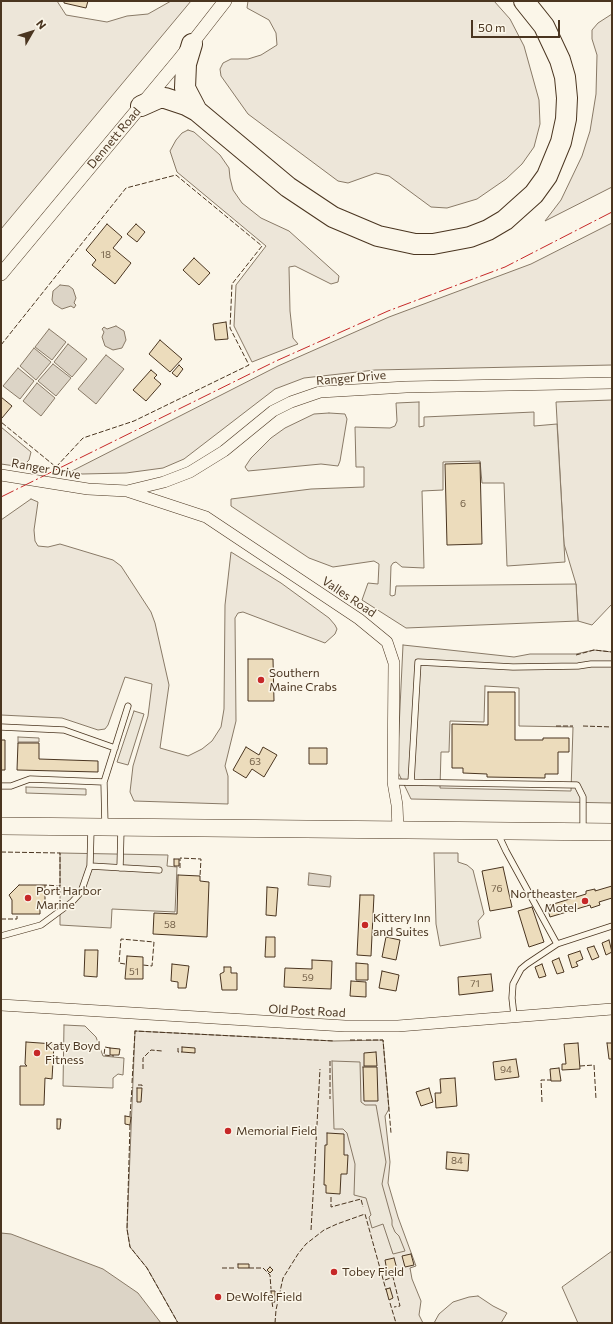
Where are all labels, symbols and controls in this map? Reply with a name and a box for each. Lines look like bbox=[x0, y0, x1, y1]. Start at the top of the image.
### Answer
north arrow bbox=[12, 12, 52, 52]
scale bar bbox=[473, 12, 562, 38]
text: N bbox=[34, 17, 49, 31]
text: 50 m bbox=[478, 20, 506, 34]
street label: Dennett Road bbox=[84, 105, 144, 171]
house number: 18 bbox=[101, 249, 111, 261]
street label: Ranger Drive bbox=[316, 368, 386, 388]
street label: Ranger Drive bbox=[10, 456, 82, 482]
house number: 6 bbox=[460, 498, 466, 510]
street label: Valles Road bbox=[319, 574, 379, 620]
place label: Southern Maine Crabs bbox=[269, 666, 337, 694]
marker: Southern Maine Crabs bbox=[256, 675, 266, 685]
house number: 63 bbox=[249, 756, 261, 768]
house number: 76 bbox=[491, 883, 503, 895]
place label: Port Harbor Marine bbox=[36, 884, 102, 912]
place label: Northeaster Motel bbox=[510, 887, 577, 915]
marker: Port Harbor Marine bbox=[23, 893, 33, 903]
marker: Northeaster Motel bbox=[580, 896, 590, 906]
place label: Kittery Inn and Suites bbox=[373, 911, 431, 939]
house number: 58 bbox=[164, 919, 176, 931]
marker: Kittery Inn and Suites bbox=[360, 920, 370, 930]
house number: 51 bbox=[129, 966, 139, 978]
house number: 59 bbox=[302, 972, 314, 984]
house number: 71 bbox=[470, 978, 480, 990]
street label: Old Post Road bbox=[268, 1002, 346, 1020]
place label: Katy Boyd Fitness bbox=[45, 1039, 100, 1067]
marker: Katy Boyd Fitness bbox=[32, 1048, 42, 1058]
house number: 94 bbox=[500, 1064, 512, 1076]
place label: Memorial Field bbox=[236, 1124, 317, 1138]
marker: Memorial Field bbox=[223, 1126, 233, 1136]
house number: 84 bbox=[451, 1155, 463, 1167]
place label: Tobey Field bbox=[342, 1265, 404, 1279]
marker: Tobey Field bbox=[329, 1267, 339, 1277]
place label: DeWolfe Field bbox=[226, 1290, 302, 1304]
marker: DeWolfe Field bbox=[213, 1292, 223, 1302]

